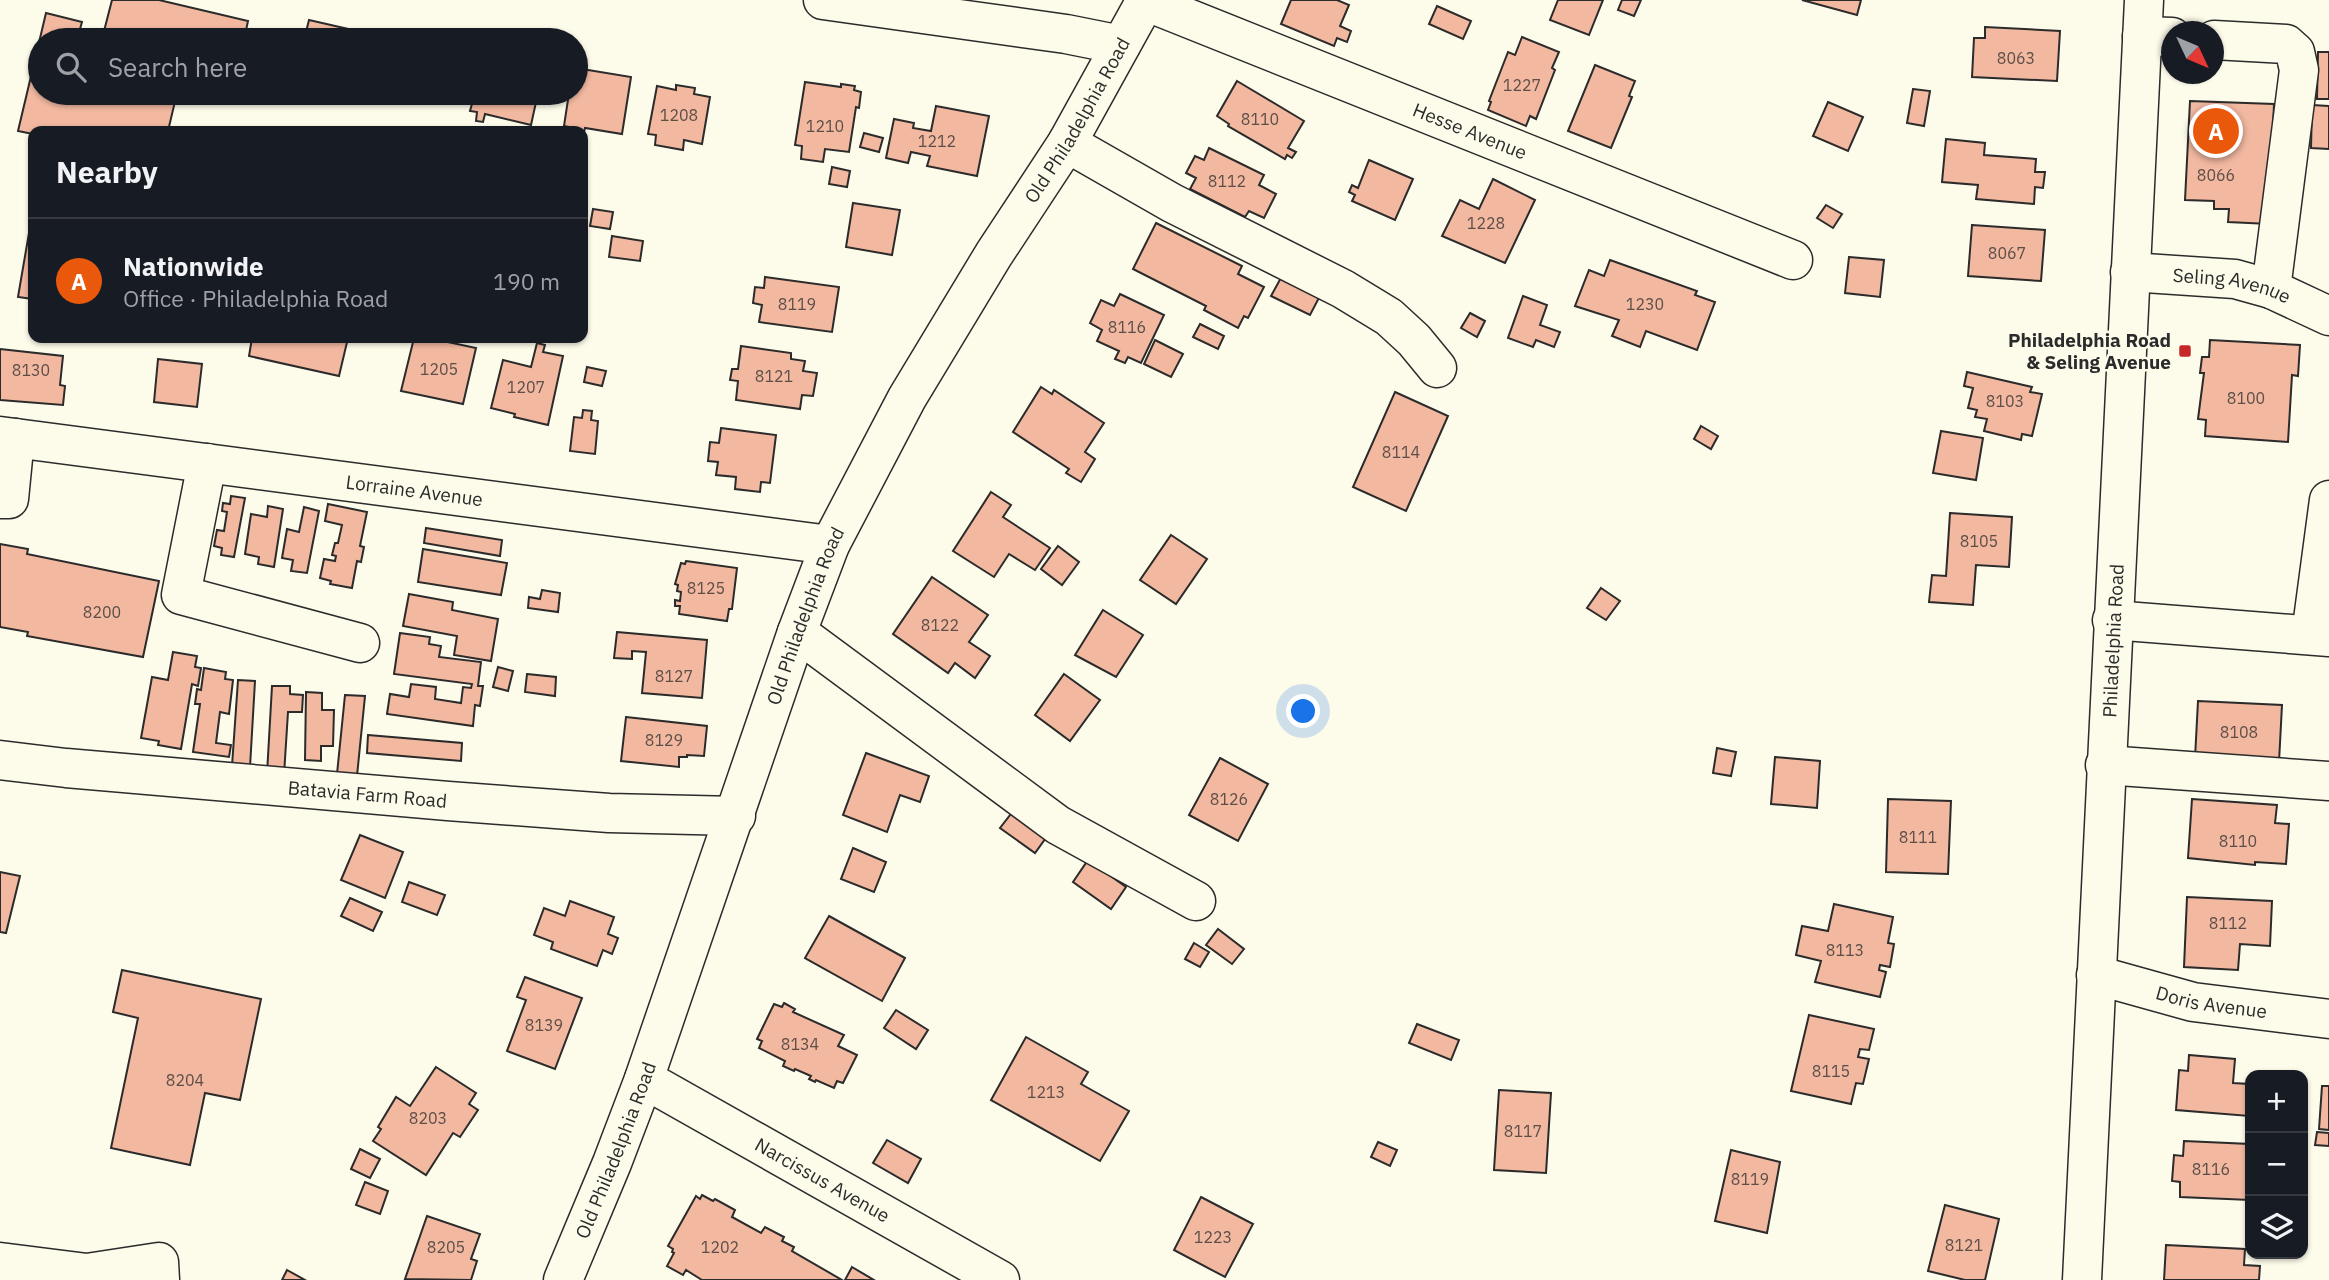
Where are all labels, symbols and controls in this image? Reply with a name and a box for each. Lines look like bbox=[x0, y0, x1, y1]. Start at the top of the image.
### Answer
north arrow bbox=[2161, 21, 2224, 84]
search box bbox=[28, 28, 588, 105]
street label: Old Philadelphia Road bbox=[1019, 33, 1135, 208]
icon: search bbox=[52, 48, 90, 86]
house number: 8063 bbox=[1997, 48, 2035, 68]
text: Search here bbox=[108, 50, 247, 84]
house number: 1227 bbox=[1503, 75, 1541, 95]
street label: Hesse Avenue bbox=[1410, 97, 1530, 164]
house number: 1208 bbox=[660, 105, 698, 125]
pin: A bbox=[2193, 105, 2239, 157]
house number: 8110 bbox=[1241, 109, 1279, 129]
house number: 1210 bbox=[806, 116, 844, 136]
house number: 1212 bbox=[918, 131, 956, 151]
text: Nearby bbox=[56, 152, 158, 191]
house number: 8066 bbox=[2197, 165, 2235, 185]
house number: 8112 bbox=[1208, 171, 1246, 191]
house number: 1228 bbox=[1467, 213, 1505, 233]
house number: 8067 bbox=[1988, 243, 2026, 263]
text: Nationwide bbox=[123, 249, 264, 283]
street label: Seling Avenue bbox=[2172, 263, 2295, 309]
text: A bbox=[71, 266, 87, 296]
text: 190 m bbox=[493, 266, 560, 296]
text: Office · Philadelphia Road bbox=[123, 283, 388, 313]
house number: 8119 bbox=[778, 294, 816, 314]
house number: 1230 bbox=[1626, 294, 1664, 314]
house number: 8116 bbox=[1108, 317, 1146, 337]
place label: Philadelphia Road & Seling Avenue bbox=[2008, 328, 2171, 374]
marker: Philadelphia Road & Seling Avenue bbox=[2177, 343, 2193, 359]
house number: 1205 bbox=[420, 359, 458, 379]
house number: 8130 bbox=[12, 360, 50, 380]
house number: 8121 bbox=[755, 366, 793, 386]
house number: 1207 bbox=[507, 377, 545, 397]
house number: 8100 bbox=[2227, 388, 2265, 408]
house number: 8103 bbox=[1986, 391, 2024, 411]
house number: 8114 bbox=[1382, 442, 1420, 462]
street label: Lorraine Avenue bbox=[344, 470, 484, 511]
street label: Old Philadelphia Road bbox=[761, 523, 849, 708]
house number: 8105 bbox=[1960, 531, 1998, 551]
street label: Philadelphia Road bbox=[2097, 563, 2129, 718]
house number: 8125 bbox=[687, 578, 725, 598]
house number: 8200 bbox=[83, 602, 121, 622]
house number: 8122 bbox=[921, 615, 959, 635]
house number: 8127 bbox=[655, 666, 693, 686]
your location bbox=[1286, 694, 1320, 728]
house number: 8108 bbox=[2220, 722, 2258, 742]
house number: 8129 bbox=[645, 730, 683, 750]
street label: Batavia Farm Road bbox=[287, 775, 448, 813]
house number: 8126 bbox=[1210, 789, 1248, 809]
house number: 8111 bbox=[1899, 827, 1937, 847]
house number: 8110 bbox=[2219, 831, 2257, 851]
house number: 8112 bbox=[2209, 913, 2247, 933]
house number: 8113 bbox=[1826, 940, 1864, 960]
street label: Doris Avenue bbox=[2153, 980, 2268, 1023]
house number: 8139 bbox=[525, 1015, 563, 1035]
house number: 8134 bbox=[781, 1034, 819, 1054]
street label: Old Philadelphia Road bbox=[570, 1059, 661, 1242]
house number: 8115 bbox=[1812, 1061, 1850, 1081]
house number: 8204 bbox=[166, 1070, 204, 1090]
map controls bbox=[2245, 1070, 2308, 1259]
button: + bbox=[2245, 1070, 2308, 1133]
house number: 1213 bbox=[1027, 1082, 1065, 1102]
house number: 8203 bbox=[409, 1108, 447, 1128]
house number: 8117 bbox=[1504, 1121, 1542, 1141]
street label: Narcissus Avenue bbox=[751, 1132, 894, 1227]
button: − bbox=[2245, 1133, 2308, 1196]
house number: 8116 bbox=[2192, 1159, 2230, 1179]
house number: 8119 bbox=[1731, 1169, 1769, 1189]
button: layers bbox=[2245, 1196, 2308, 1259]
house number: 1223 bbox=[1194, 1227, 1232, 1247]
house number: 8121 bbox=[1945, 1235, 1983, 1255]
house number: 8205 bbox=[427, 1237, 465, 1257]
house number: 1202 bbox=[701, 1237, 739, 1257]

